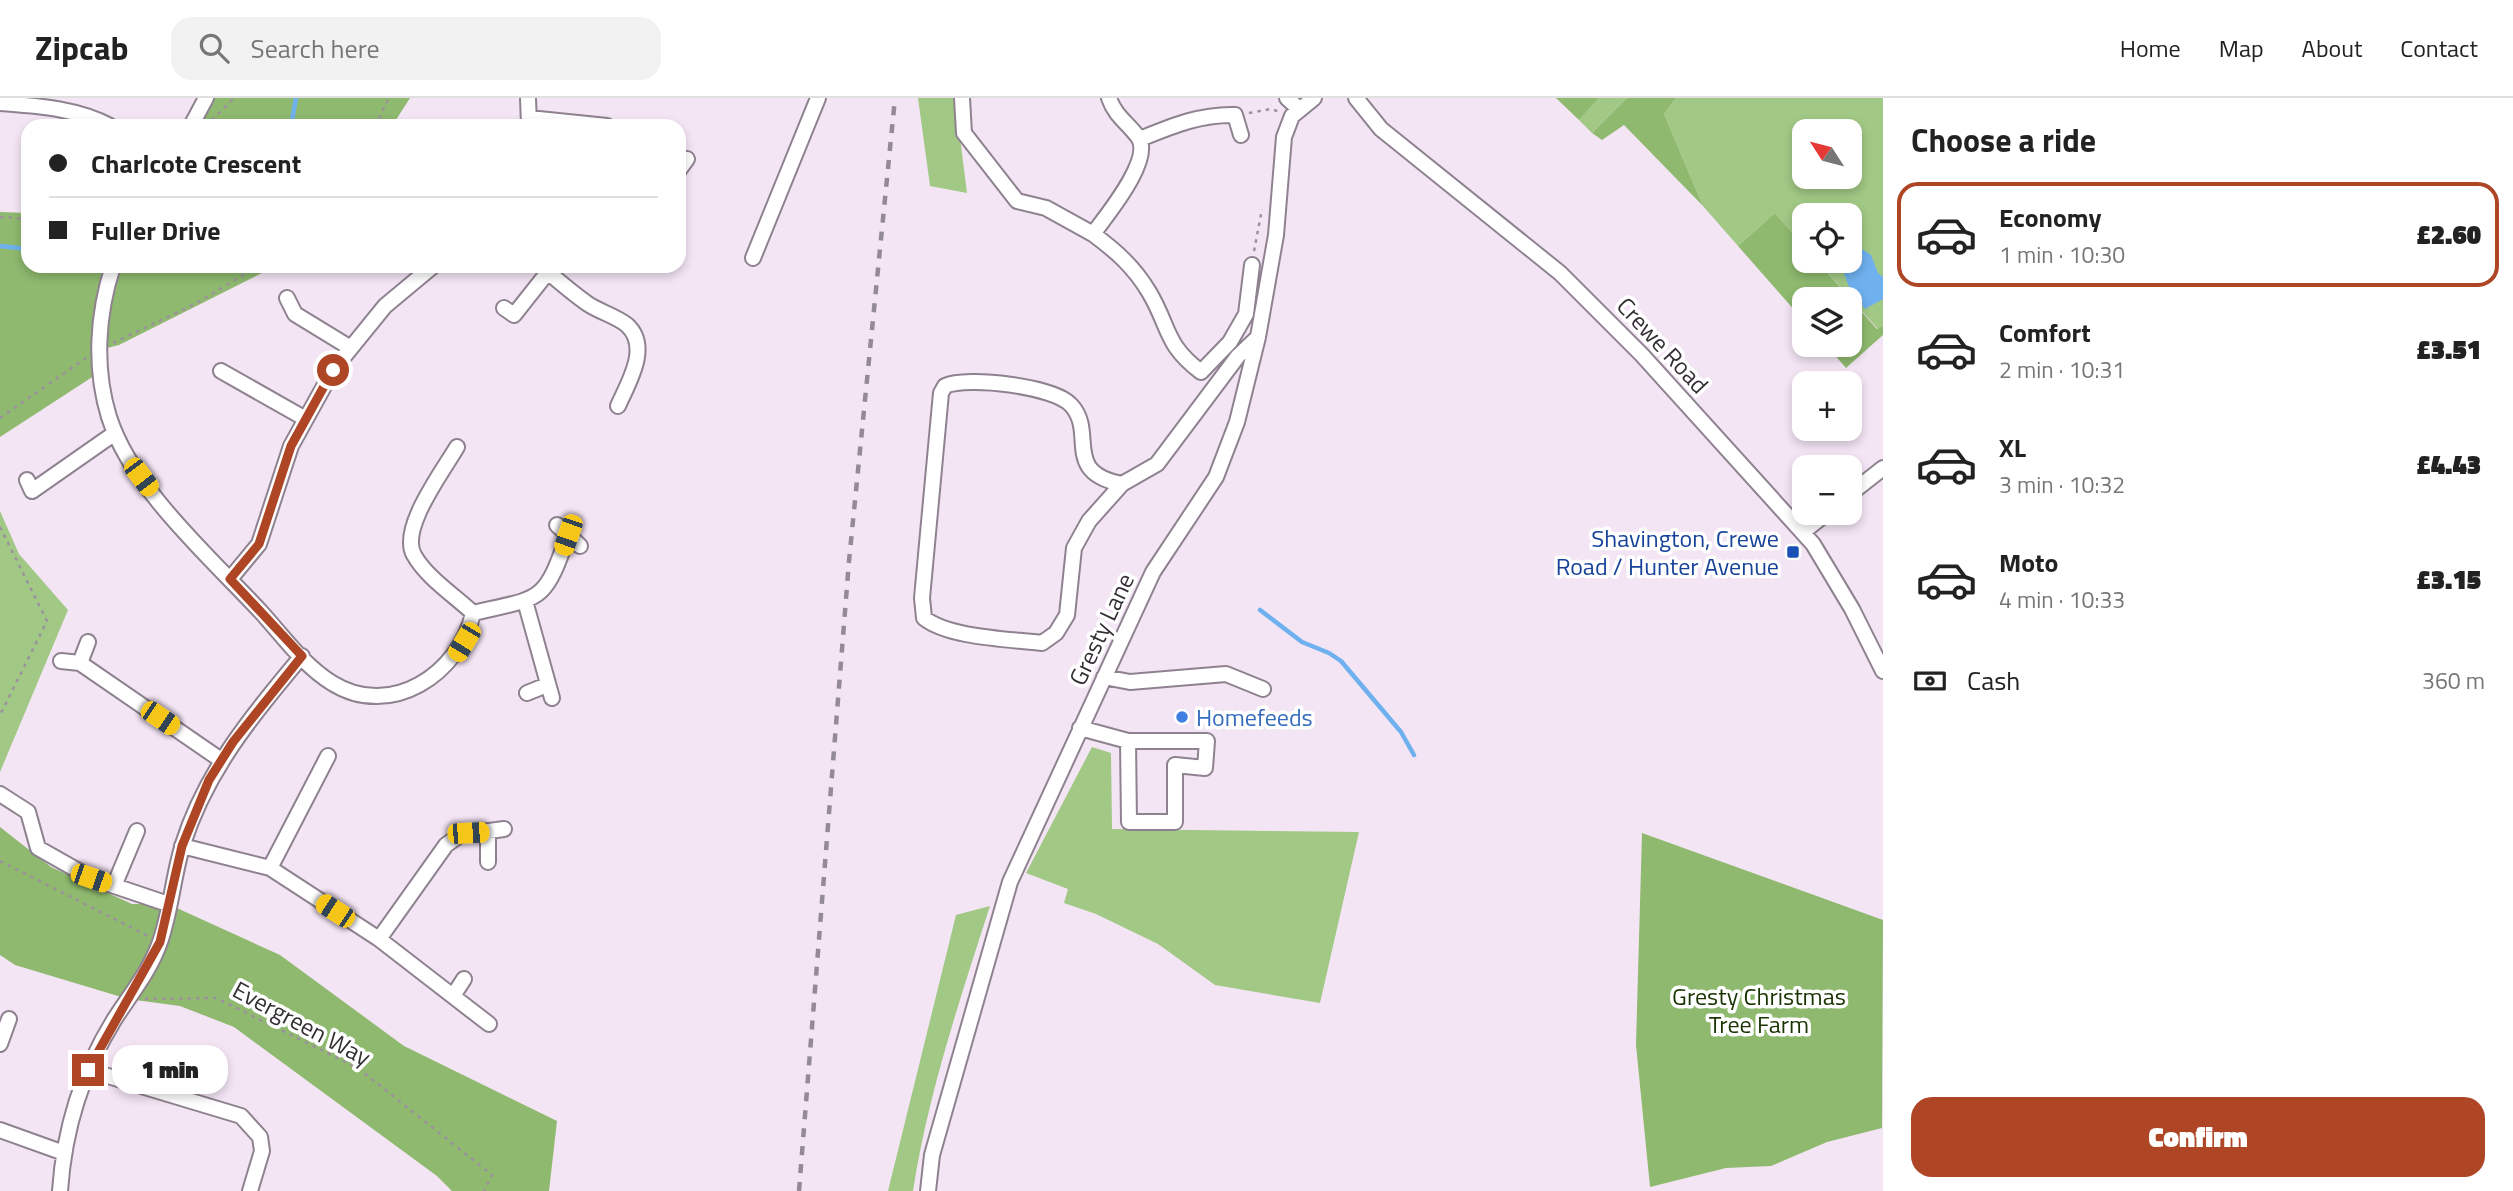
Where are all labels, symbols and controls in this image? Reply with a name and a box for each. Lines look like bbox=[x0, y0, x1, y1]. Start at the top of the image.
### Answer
search box bbox=[171, 17, 661, 80]
text: Zipcab bbox=[35, 23, 129, 73]
icon: search bbox=[195, 29, 233, 67]
text: Search here bbox=[251, 29, 380, 68]
text: Home bbox=[2120, 30, 2181, 66]
text: Map bbox=[2219, 30, 2264, 66]
text: About bbox=[2302, 30, 2362, 66]
text: Contact bbox=[2400, 30, 2478, 66]
text: Choose a ride bbox=[1911, 116, 2096, 164]
north arrow bbox=[1792, 119, 1862, 189]
map controls bbox=[1792, 119, 1862, 525]
text: Charlcote Crescent bbox=[91, 144, 301, 183]
text: Economy bbox=[1999, 198, 2101, 237]
button: locate bbox=[1792, 203, 1862, 273]
icon: car bbox=[1915, 203, 1978, 266]
text: Fuller Drive bbox=[91, 211, 221, 250]
text: £2.60 bbox=[2416, 215, 2481, 254]
text: 1 min · 10:30 bbox=[1999, 237, 2125, 272]
button: layers bbox=[1792, 287, 1862, 357]
street label: Crewe Road bbox=[1609, 289, 1717, 401]
text: Comfort bbox=[1999, 313, 2091, 352]
icon: car bbox=[1915, 318, 1978, 381]
text: £3.51 bbox=[2416, 330, 2481, 369]
text: 2 min · 10:31 bbox=[1999, 352, 2125, 387]
route start bbox=[317, 354, 349, 386]
button: + bbox=[1792, 371, 1862, 441]
text: XL bbox=[1999, 428, 2026, 467]
icon: car bbox=[1915, 433, 1978, 496]
text: £4.43 bbox=[2416, 445, 2481, 484]
car bbox=[120, 454, 163, 500]
button: − bbox=[1792, 455, 1862, 525]
text: 3 min · 10:32 bbox=[1999, 467, 2125, 502]
car bbox=[552, 512, 585, 558]
place label: Shavington, Crewe Road / Hunter Avenue bbox=[1556, 520, 1779, 584]
text: Moto bbox=[1999, 543, 2058, 582]
marker: Shavington, Crewe Road / Hunter Avenue bbox=[1785, 544, 1801, 560]
icon: car bbox=[1915, 548, 1978, 611]
text: £3.15 bbox=[2416, 560, 2481, 599]
street label: Gresty Lane bbox=[1059, 567, 1143, 691]
text: 4 min · 10:33 bbox=[1999, 582, 2125, 617]
car bbox=[445, 619, 484, 665]
text: Cash bbox=[1967, 661, 2020, 700]
icon: cash bbox=[1911, 662, 1949, 700]
text: 360 m bbox=[2422, 663, 2485, 698]
car bbox=[137, 698, 184, 738]
place label: Homefeeds bbox=[1196, 699, 1313, 735]
marker: Homefeeds bbox=[1174, 709, 1190, 725]
car bbox=[447, 821, 490, 845]
car bbox=[68, 861, 115, 895]
car bbox=[312, 891, 359, 931]
street label: Evergreen Way bbox=[227, 971, 378, 1075]
park label: Gresty Christmas Tree Farm bbox=[1672, 978, 1846, 1042]
callout: 1 min bbox=[112, 1046, 228, 1094]
text: 1 min bbox=[141, 1052, 199, 1087]
route end bbox=[72, 1054, 104, 1086]
button: Confirm bbox=[1911, 1097, 2485, 1177]

